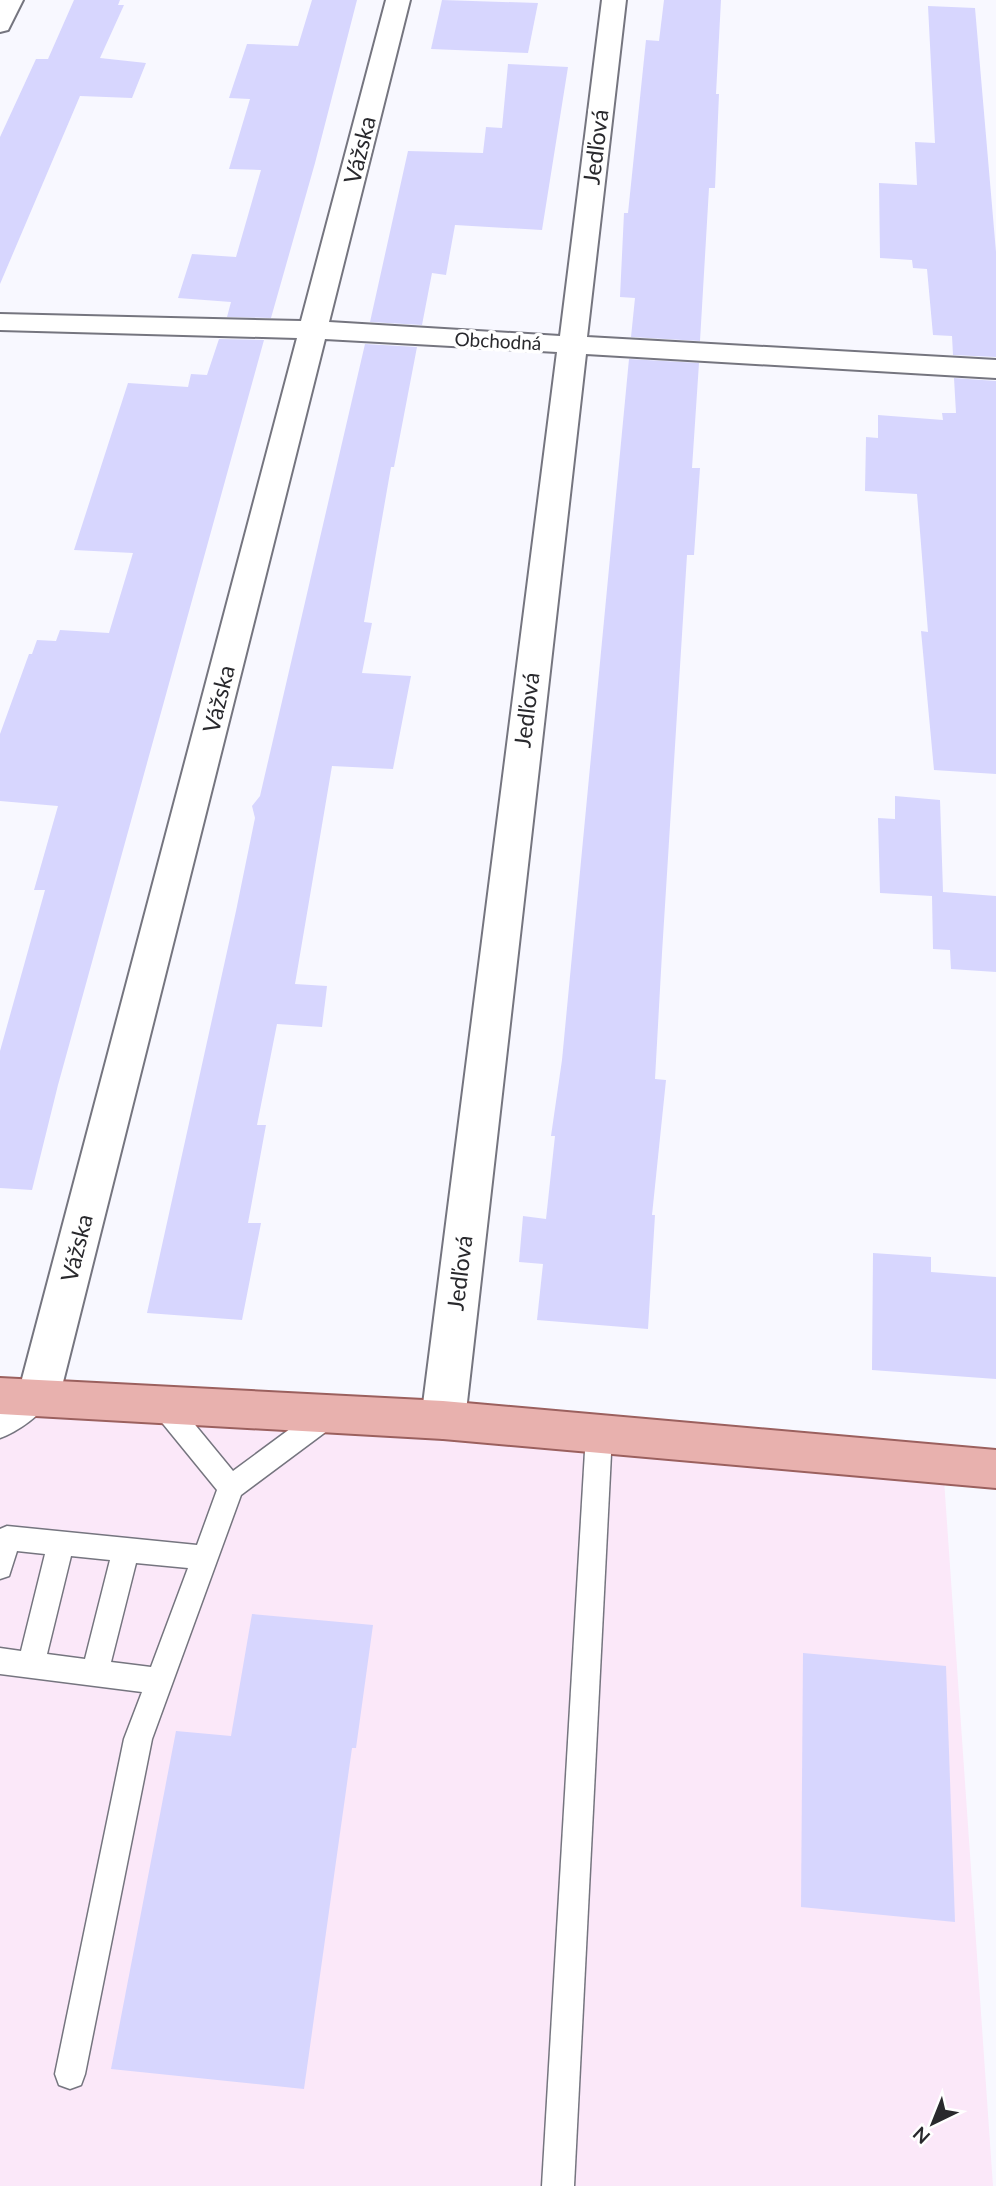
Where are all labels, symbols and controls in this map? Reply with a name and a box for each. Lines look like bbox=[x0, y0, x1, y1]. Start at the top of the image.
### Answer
street label: Jedľová bbox=[577, 108, 614, 186]
street label: Vážska bbox=[337, 113, 381, 187]
street label: Obchodná bbox=[454, 327, 542, 354]
street label: Vážska bbox=[196, 662, 240, 736]
street label: Jedľová bbox=[508, 671, 545, 749]
street label: Vážska bbox=[54, 1211, 98, 1285]
street label: Jedľová bbox=[441, 1234, 478, 1312]
north arrow bbox=[898, 2088, 968, 2158]
text: N bbox=[908, 2122, 934, 2149]

